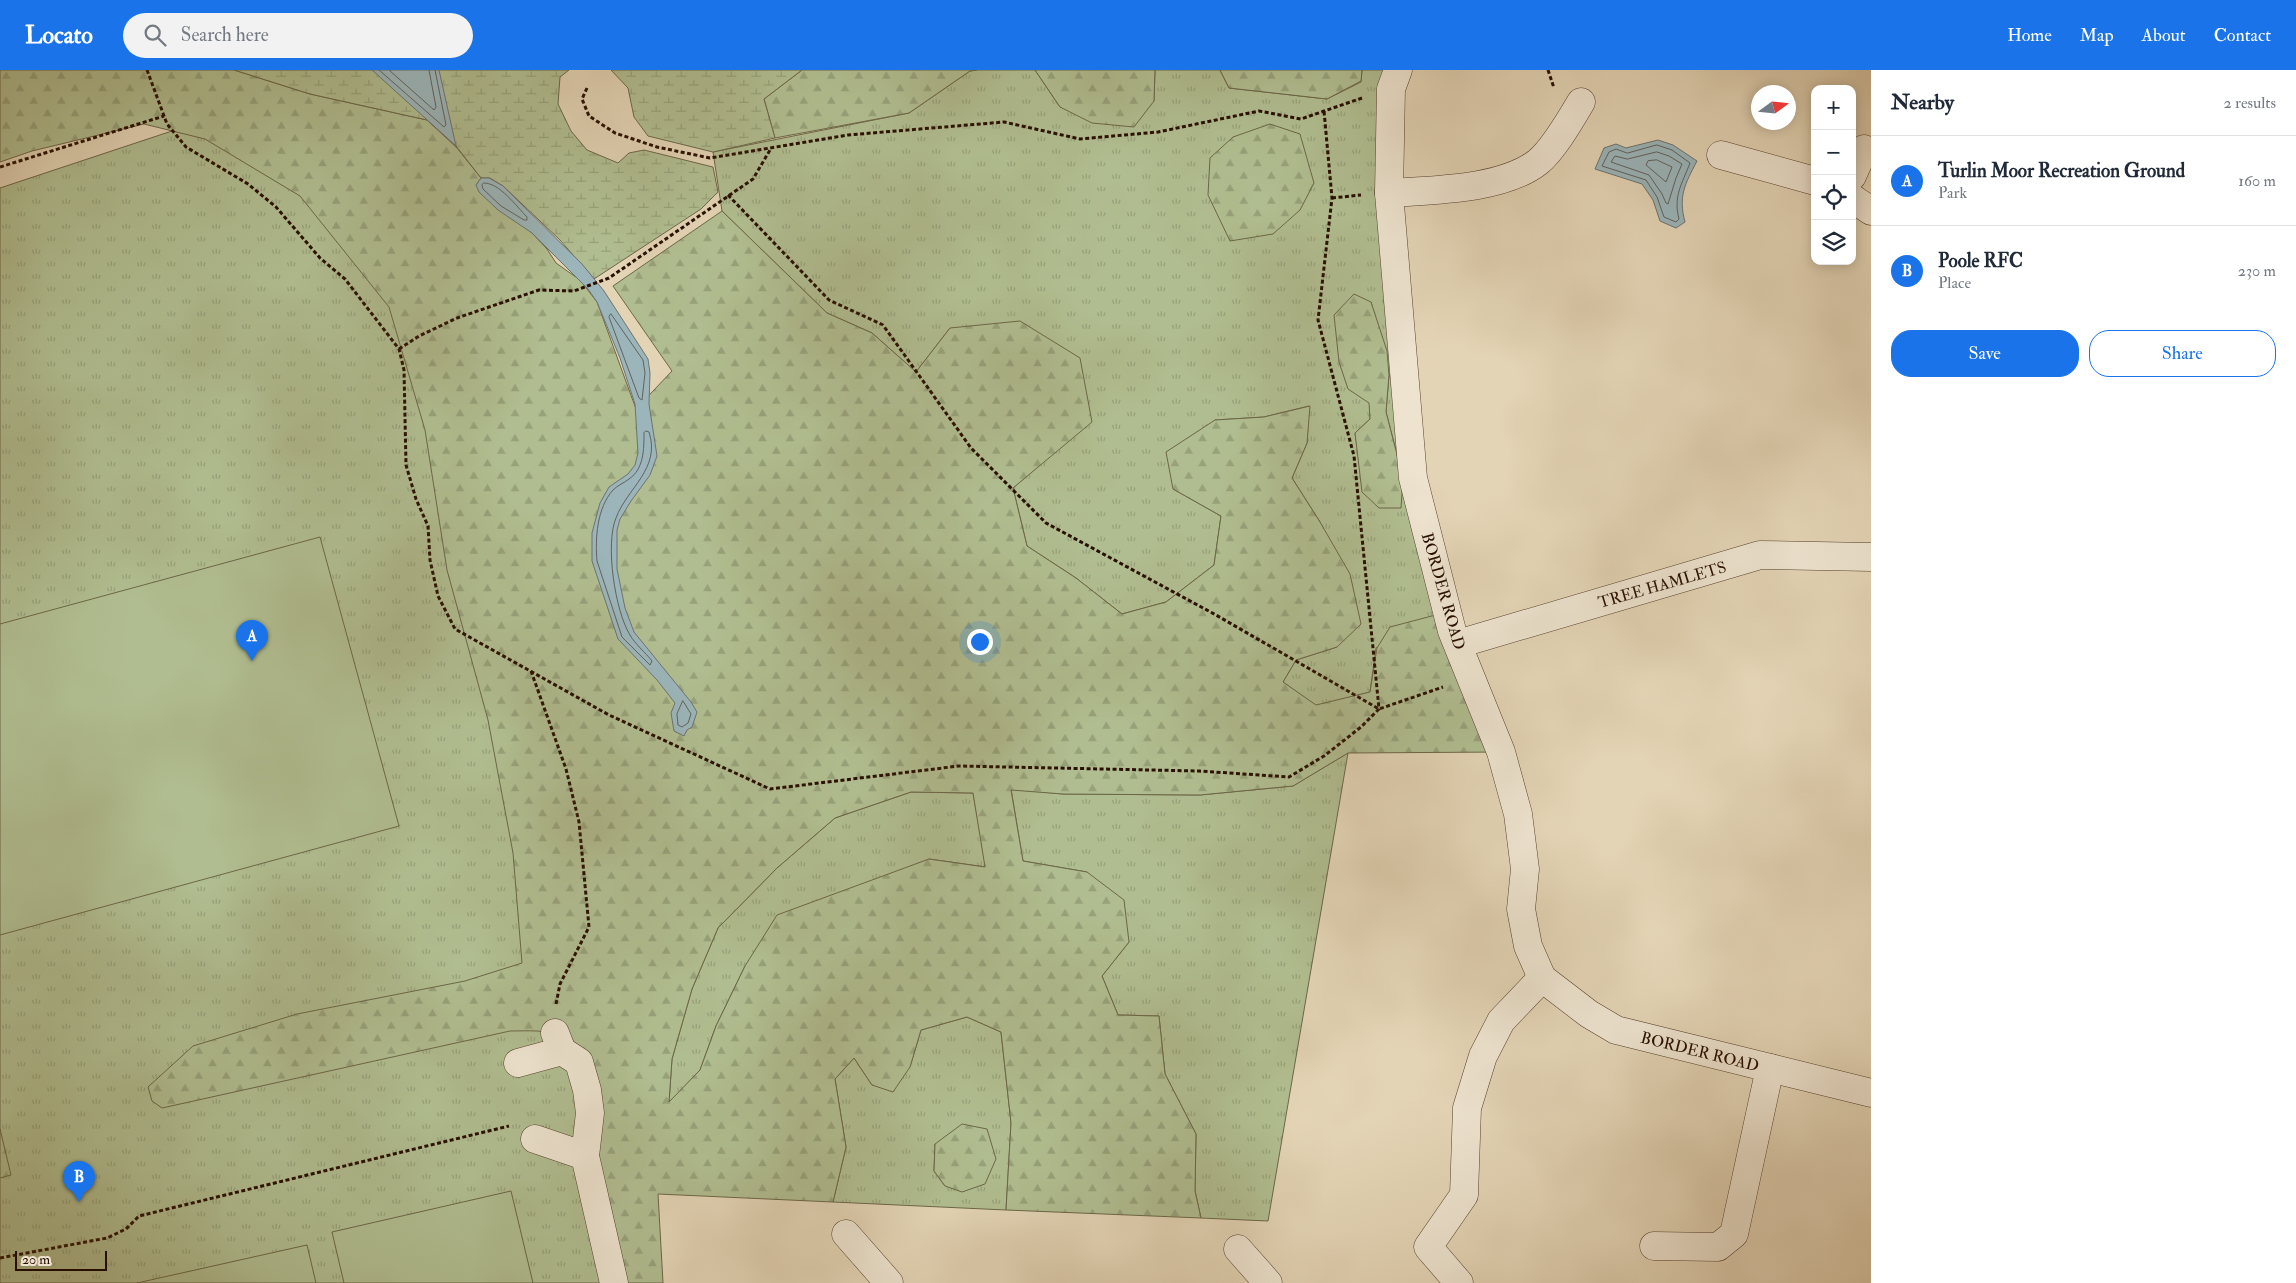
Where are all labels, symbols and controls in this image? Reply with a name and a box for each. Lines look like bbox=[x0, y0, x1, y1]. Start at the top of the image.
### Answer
search box bbox=[123, 13, 473, 58]
text: Locato bbox=[25, 20, 93, 51]
icon: search bbox=[141, 21, 169, 49]
text: Search here bbox=[181, 23, 269, 47]
text: Home bbox=[2007, 24, 2052, 47]
text: Map bbox=[2080, 24, 2114, 47]
text: About bbox=[2142, 24, 2186, 47]
text: Contact bbox=[2214, 24, 2271, 47]
north arrow bbox=[1751, 85, 1796, 130]
map controls bbox=[1811, 85, 1856, 265]
button: + bbox=[1811, 85, 1856, 130]
text: Nearby bbox=[1891, 89, 1954, 116]
text: 2 results bbox=[2223, 93, 2276, 113]
button: − bbox=[1811, 130, 1856, 175]
text: Turlin Moor Recreation Ground bbox=[1938, 159, 2185, 183]
text: A bbox=[1902, 171, 1912, 191]
text: 160 m bbox=[2238, 171, 2276, 191]
button: locate bbox=[1811, 175, 1856, 220]
text: Park bbox=[1938, 183, 1967, 203]
button: layers bbox=[1811, 220, 1856, 265]
text: Poole RFC bbox=[1938, 249, 2023, 273]
text: B bbox=[1902, 261, 1912, 281]
text: 230 m bbox=[2238, 261, 2276, 281]
text: Place bbox=[1938, 273, 1971, 293]
button: Save bbox=[1891, 330, 2079, 377]
button: Share bbox=[2089, 330, 2276, 377]
street label: BORDER ROAD bbox=[1417, 530, 1469, 652]
street label: TREE HAMLETS bbox=[1596, 557, 1729, 613]
pin: A bbox=[236, 620, 268, 661]
your location bbox=[967, 629, 993, 655]
street label: BORDER ROAD bbox=[1639, 1028, 1761, 1076]
pin: B bbox=[63, 1161, 95, 1202]
scale bar bbox=[15, 1248, 108, 1271]
text: 20 m bbox=[22, 1251, 50, 1268]

